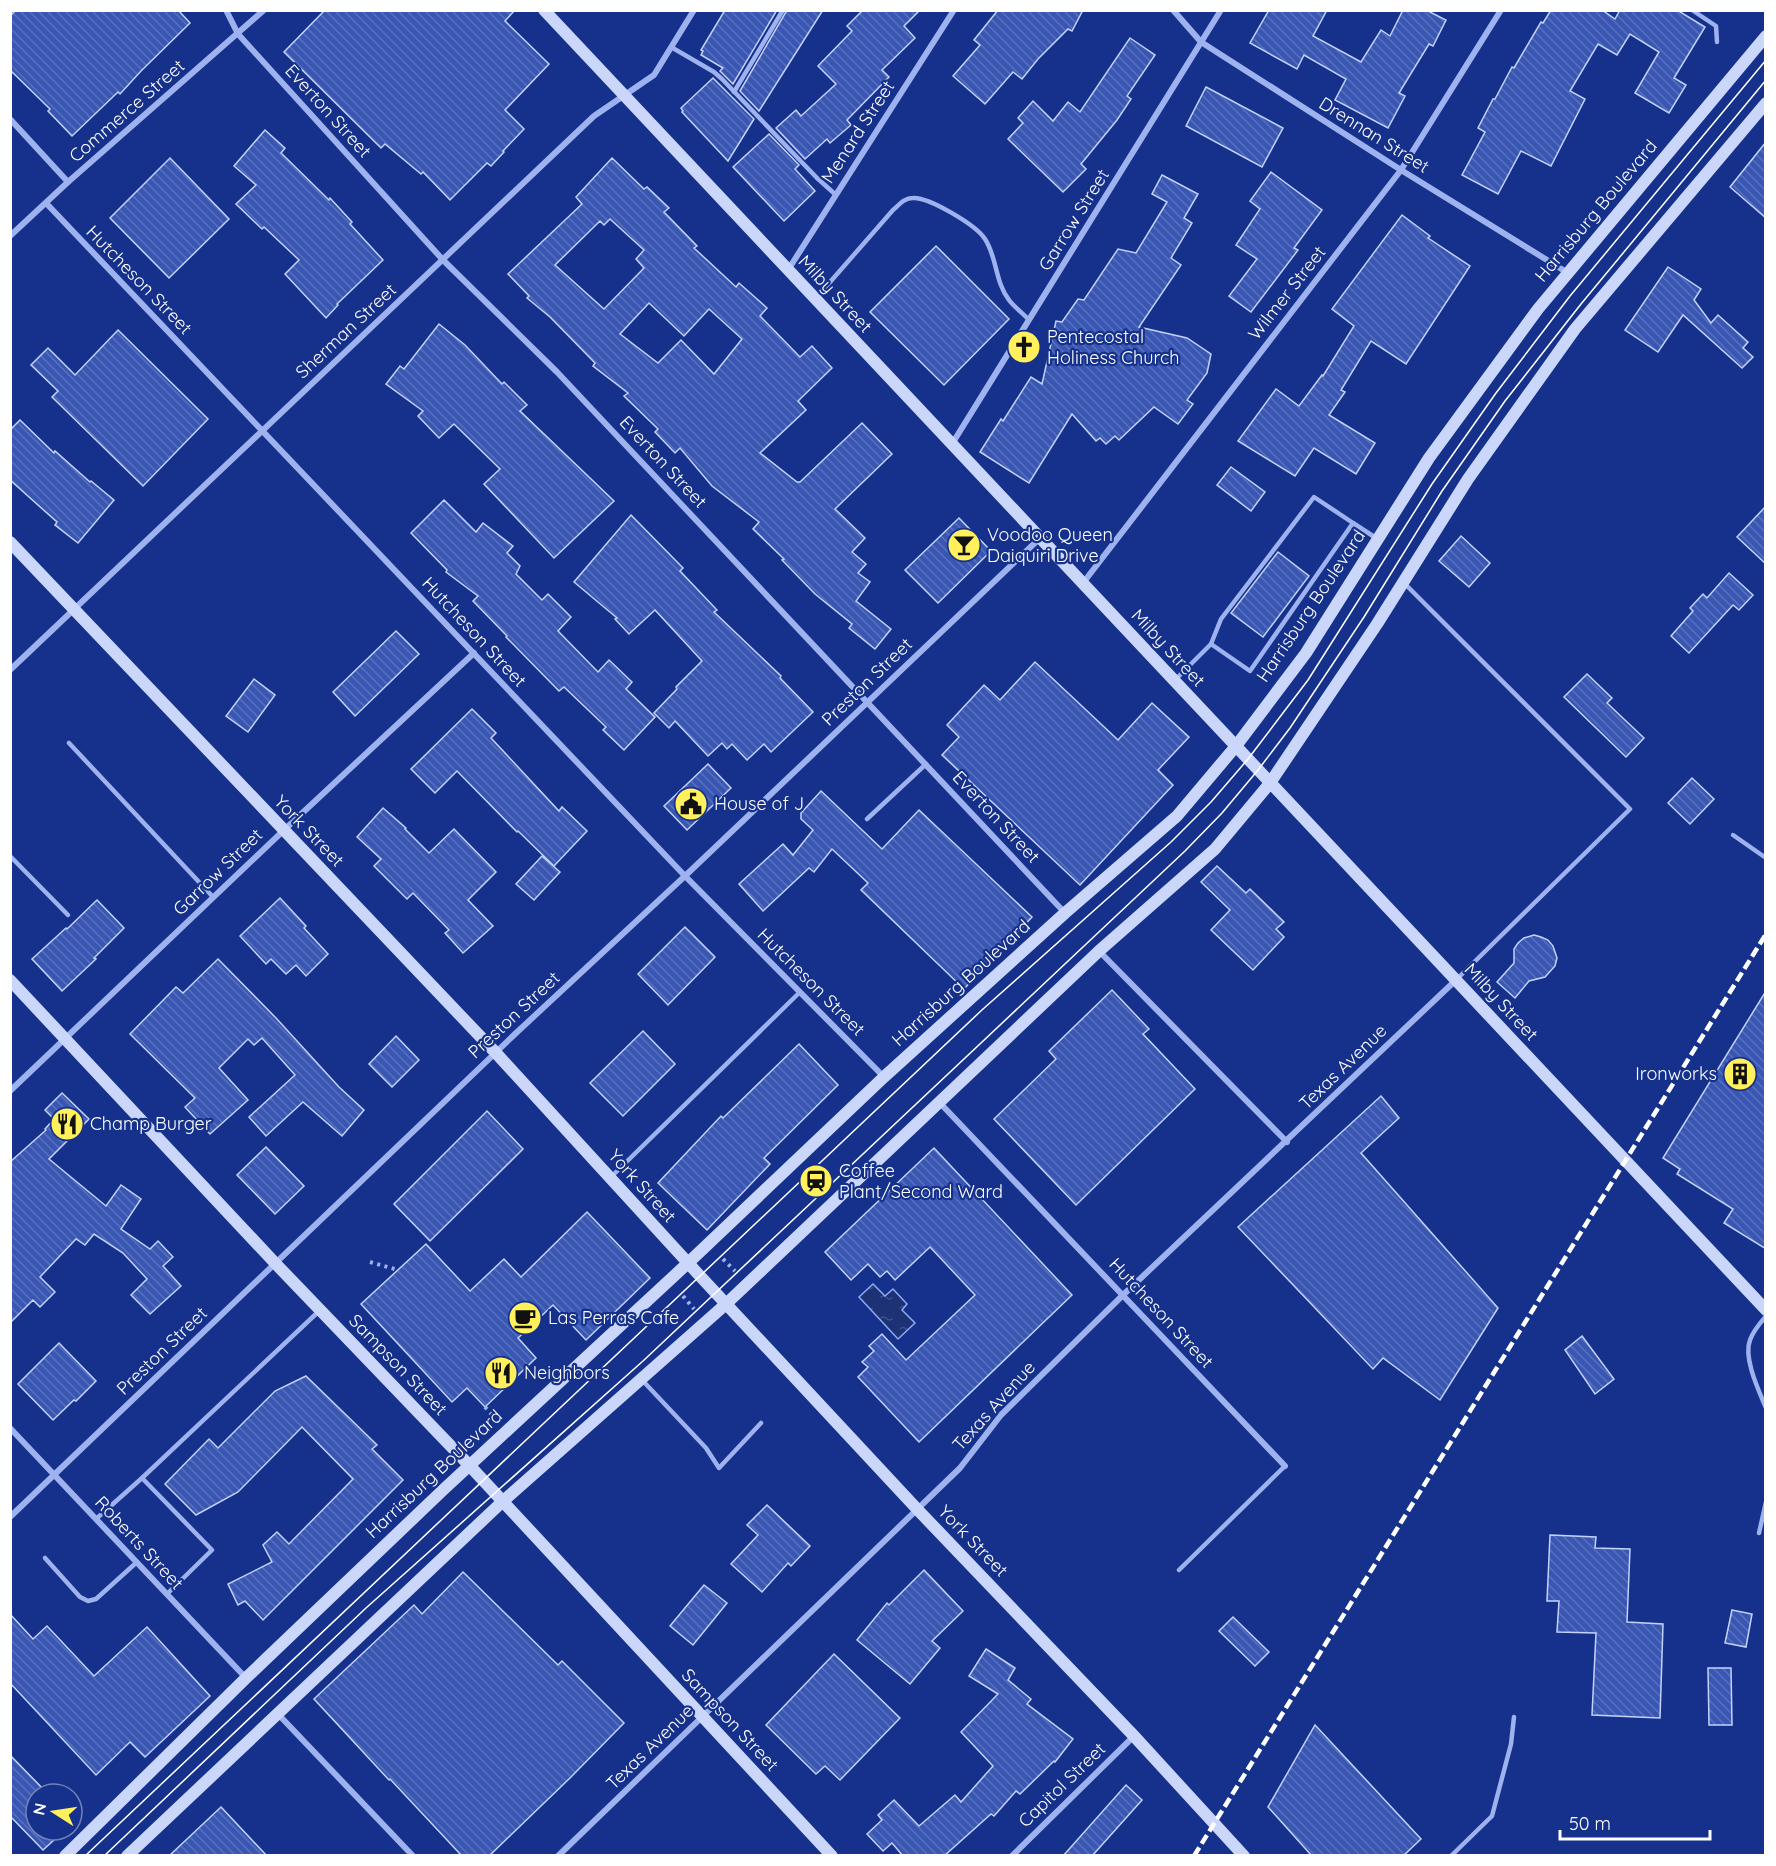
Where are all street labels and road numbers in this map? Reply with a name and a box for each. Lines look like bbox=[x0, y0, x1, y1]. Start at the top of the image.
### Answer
street label: Commerce Street bbox=[64, 54, 189, 167]
street label: Everton Street bbox=[280, 59, 376, 162]
street label: Menard Street bbox=[816, 76, 899, 187]
street label: Drennan Street bbox=[1315, 91, 1434, 178]
street label: Harrisburg Boulevard bbox=[1529, 135, 1662, 287]
street label: Garrow Street bbox=[1033, 165, 1114, 275]
street label: Hutcheson Street bbox=[82, 220, 197, 339]
street label: Wilmer Street bbox=[1243, 241, 1330, 344]
street label: Milby Street bbox=[793, 250, 877, 337]
street label: Sherman Street bbox=[291, 278, 401, 383]
street label: Everton Street bbox=[615, 411, 712, 513]
street label: Harrisburg Boulevard bbox=[1251, 525, 1370, 686]
street label: Hutcheson Street bbox=[417, 572, 531, 692]
street label: Milby Street bbox=[1126, 604, 1210, 691]
street label: Preston Street bbox=[816, 633, 917, 731]
street label: Everton Street bbox=[948, 766, 1045, 868]
street label: York Street bbox=[270, 790, 349, 871]
street label: Garrow Street bbox=[168, 823, 267, 920]
street label: Harrisburg Boulevard bbox=[887, 914, 1035, 1051]
street label: Hutcheson Street bbox=[753, 923, 870, 1040]
street label: Milby Street bbox=[1459, 958, 1543, 1045]
street label: Preston Street bbox=[463, 966, 564, 1063]
street label: Texas Avenue bbox=[1294, 1019, 1391, 1114]
street label: York Street bbox=[603, 1144, 681, 1227]
street label: Hutcheson Street bbox=[1104, 1253, 1218, 1373]
street label: Preston Street bbox=[111, 1302, 212, 1400]
street label: Sampson Street bbox=[344, 1309, 453, 1420]
street label: Texas Avenue bbox=[947, 1356, 1040, 1455]
street label: Harrisburg Boulevard bbox=[360, 1404, 507, 1543]
street label: Roberts Street bbox=[90, 1491, 189, 1594]
street label: York Street bbox=[934, 1500, 1013, 1581]
street label: Sampson Street bbox=[677, 1663, 784, 1776]
street label: Texas Avenue bbox=[601, 1699, 698, 1794]
street label: Capitol Street bbox=[1013, 1737, 1110, 1832]

